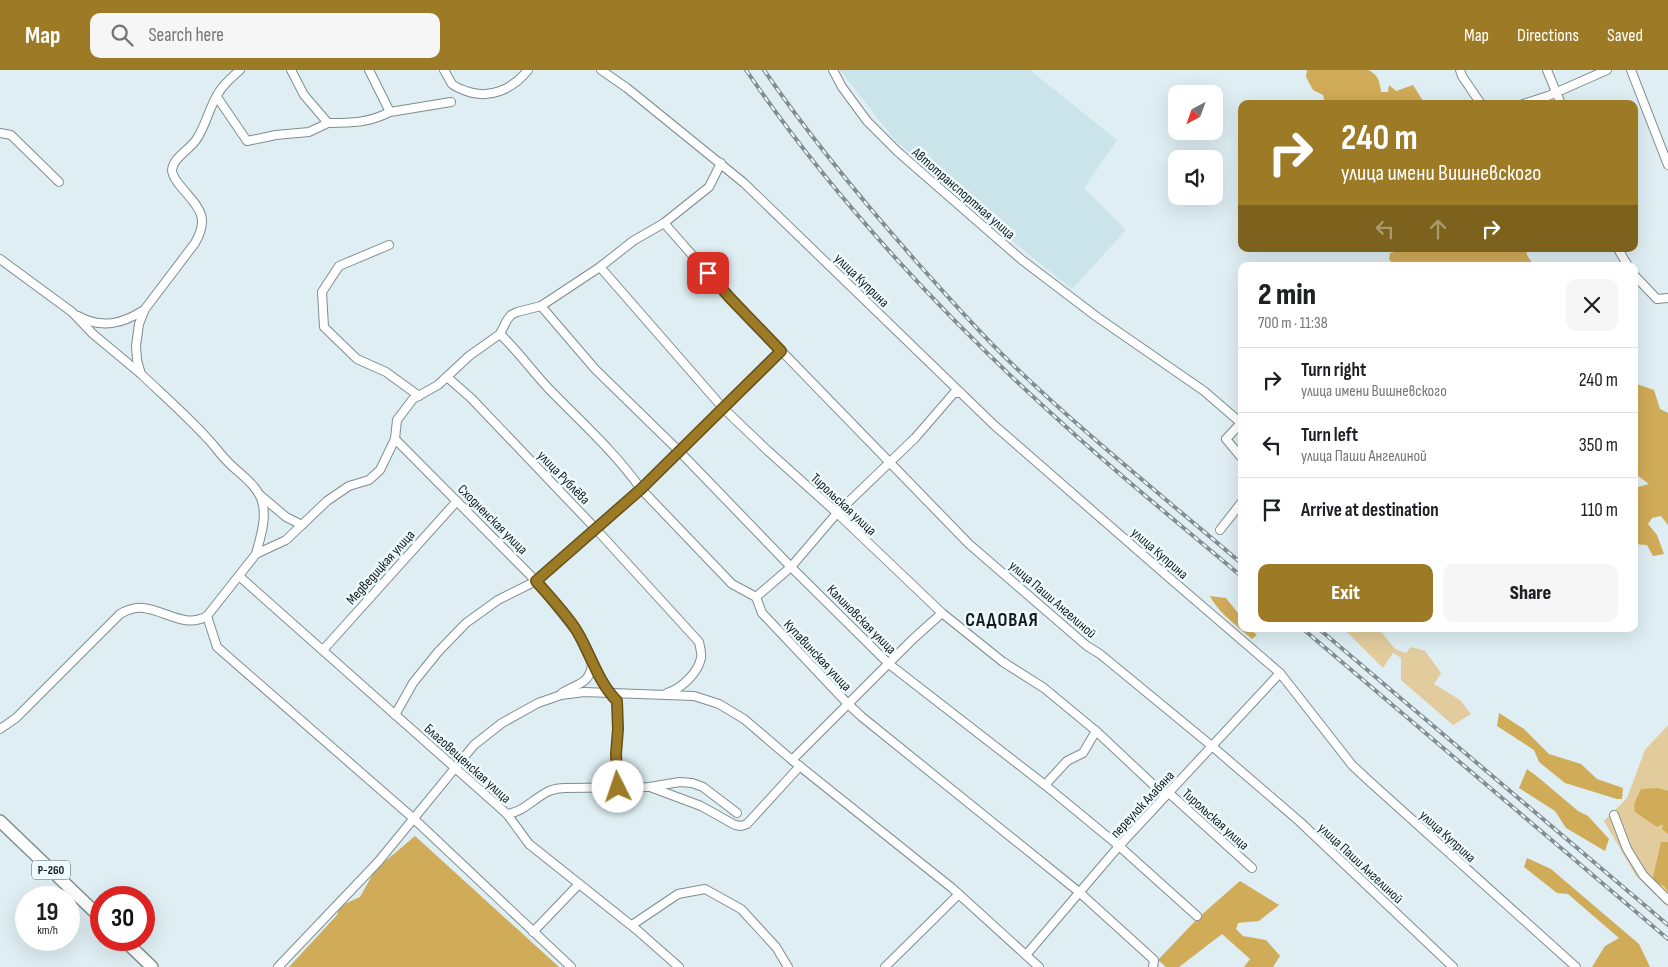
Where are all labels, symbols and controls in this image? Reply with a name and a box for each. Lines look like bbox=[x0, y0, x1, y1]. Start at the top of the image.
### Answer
search box bbox=[90, 13, 440, 58]
text: Map bbox=[25, 21, 60, 50]
icon: search bbox=[108, 21, 136, 49]
text: Search here bbox=[148, 24, 224, 47]
text: Map bbox=[1464, 25, 1489, 46]
text: Directions bbox=[1517, 25, 1579, 46]
text: Saved bbox=[1607, 25, 1643, 46]
north arrow bbox=[1168, 85, 1222, 140]
map controls bbox=[1168, 85, 1223, 205]
text: 240 m bbox=[1341, 117, 1418, 160]
icon: right bbox=[1258, 120, 1323, 185]
street label: Автотранспортная улица bbox=[908, 143, 1019, 243]
button: sound bbox=[1168, 150, 1223, 205]
text: улица имени Вишневского bbox=[1341, 160, 1541, 187]
icon: left bbox=[1371, 215, 1399, 243]
icon: ahead bbox=[1424, 215, 1452, 243]
icon: right bbox=[1477, 215, 1505, 243]
street label: улица Куприна bbox=[831, 250, 893, 311]
pin bbox=[687, 252, 729, 294]
icon: arrive bbox=[694, 259, 722, 287]
text: 2 min bbox=[1258, 277, 1316, 313]
button: close bbox=[1566, 279, 1618, 331]
text: 700 m · 11:38 bbox=[1258, 314, 1328, 333]
text: Turn right bbox=[1301, 359, 1366, 382]
icon: right bbox=[1258, 366, 1286, 394]
text: 240 m bbox=[1579, 369, 1618, 392]
text: улица имени Вишневского bbox=[1301, 382, 1447, 401]
text: Turn left bbox=[1301, 424, 1358, 447]
icon: left bbox=[1258, 431, 1286, 459]
text: 350 m bbox=[1579, 434, 1618, 457]
street label: улица Рублёва bbox=[534, 447, 594, 508]
text: улица Паши Ангелиной bbox=[1301, 447, 1427, 466]
street label: Тирольская улица bbox=[807, 470, 880, 539]
street label: Сходненская улица bbox=[454, 481, 531, 558]
icon: arrive bbox=[1258, 496, 1286, 524]
text: Arrive at destination bbox=[1301, 499, 1439, 522]
text: 110 m bbox=[1581, 499, 1618, 522]
street label: улица Куприна bbox=[1128, 524, 1192, 583]
street label: Медведицкая улица bbox=[342, 527, 418, 608]
street label: улица Паши Ангелиной bbox=[1006, 557, 1100, 642]
button: Exit bbox=[1258, 564, 1433, 622]
button: Share bbox=[1443, 564, 1618, 622]
street label: Калиновская улица bbox=[823, 581, 900, 658]
district label: САДОВАЯ bbox=[965, 609, 1039, 632]
street label: Купавинская улица bbox=[780, 616, 855, 695]
street label: Благовещенская улица bbox=[421, 720, 514, 807]
position arrow bbox=[591, 760, 643, 812]
street label: переулок Алабяна bbox=[1107, 767, 1178, 842]
street label: Тирольская улица bbox=[1179, 785, 1252, 854]
street label: улица Куприна bbox=[1416, 807, 1479, 866]
street label: улица Паши Ангелиной bbox=[1315, 820, 1407, 907]
road number: Р-260 bbox=[32, 860, 70, 880]
speed limit sign: 30 bbox=[90, 886, 155, 951]
text: 19 bbox=[37, 897, 58, 928]
text: km/h bbox=[37, 923, 58, 938]

